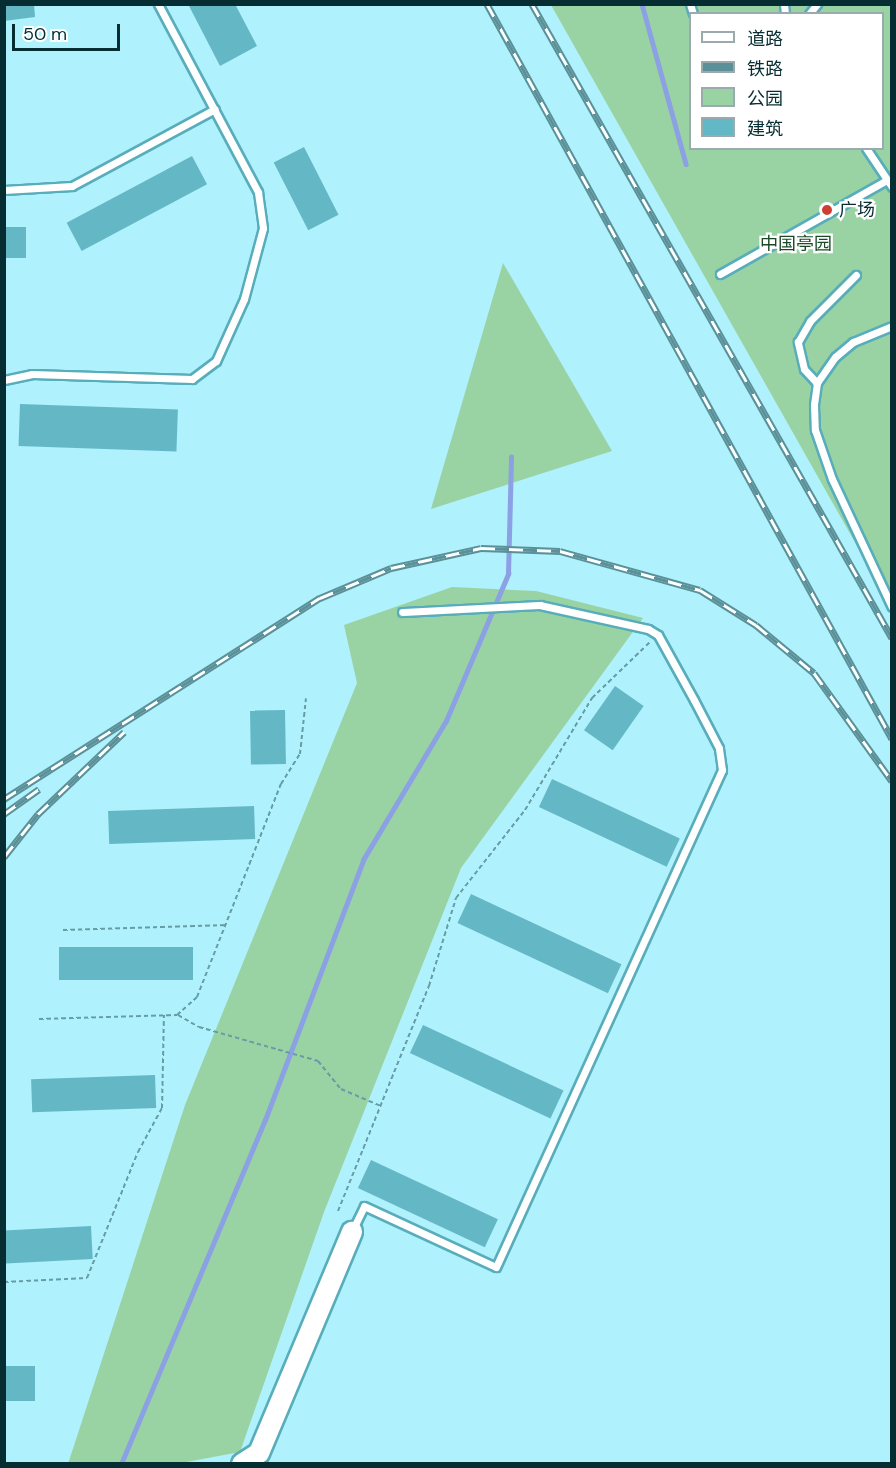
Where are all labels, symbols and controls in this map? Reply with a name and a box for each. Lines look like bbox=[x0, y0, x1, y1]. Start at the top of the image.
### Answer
scale bar bbox=[15, 12, 123, 50]
legend bbox=[689, 12, 884, 150]
text: 50 m bbox=[23, 22, 67, 46]
text: 道路 bbox=[747, 27, 783, 51]
text: 铁路 bbox=[747, 57, 783, 81]
text: 公园 bbox=[747, 87, 783, 111]
text: 建筑 bbox=[747, 117, 783, 141]
place label: 广场 bbox=[839, 199, 875, 221]
marker: 广场 bbox=[820, 203, 834, 217]
park label: 中国亭园 bbox=[760, 233, 832, 255]

